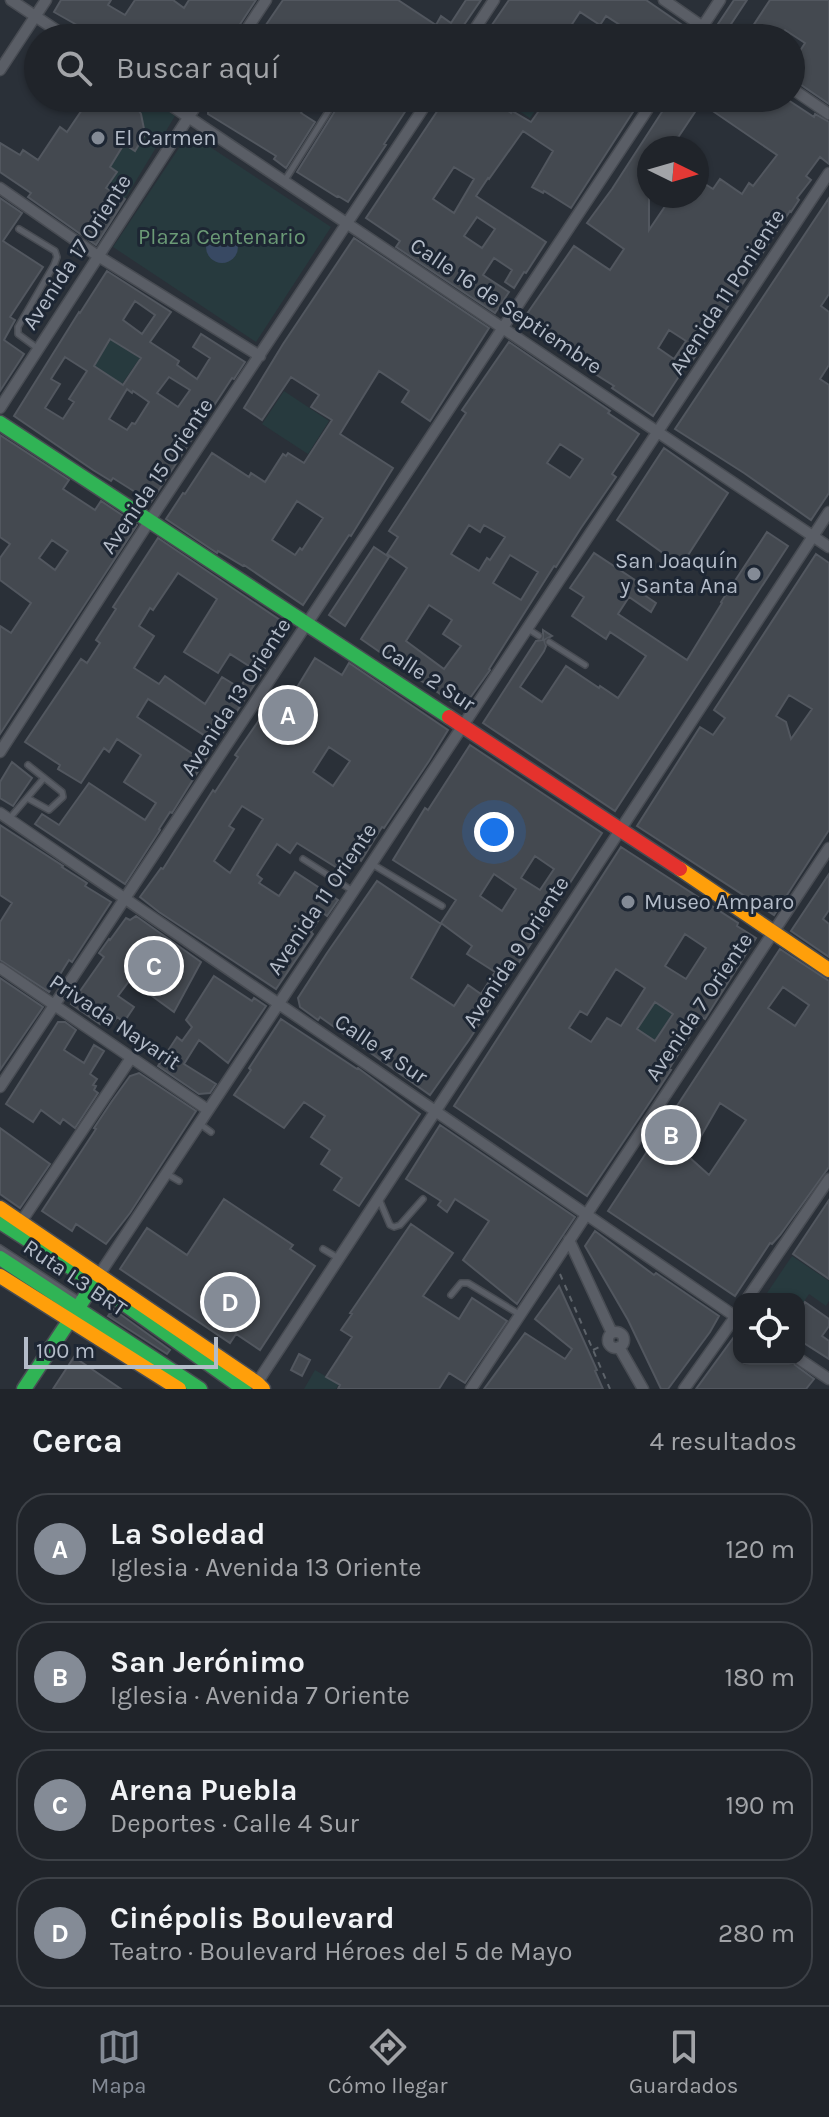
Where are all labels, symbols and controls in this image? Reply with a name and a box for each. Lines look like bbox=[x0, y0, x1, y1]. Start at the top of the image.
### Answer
search box bbox=[24, 24, 805, 112]
icon: search bbox=[52, 46, 96, 90]
text: Buscar aquí bbox=[116, 50, 280, 86]
place label: El Carmen bbox=[114, 125, 216, 151]
marker: El Carmen bbox=[89, 129, 107, 147]
north arrow bbox=[637, 136, 709, 208]
street label: Avenida 17 Oriente bbox=[17, 169, 137, 335]
street label: Avenida 11 Poniente bbox=[664, 204, 790, 380]
park label: Plaza Centenario bbox=[138, 224, 306, 250]
street label: Calle 16 de Septiembre bbox=[405, 232, 607, 380]
street label: Avenida 15 Oriente bbox=[95, 393, 219, 559]
place label: San Joaquín y Santa Ana bbox=[615, 548, 738, 599]
marker: San Joaquín y Santa Ana bbox=[745, 565, 763, 583]
street label: Avenida 13 Oriente bbox=[175, 613, 297, 781]
street label: Calle 2 Sur bbox=[376, 637, 480, 717]
pin: A bbox=[262, 685, 314, 745]
your location bbox=[474, 812, 514, 852]
street label: Avenida 11 Oriente bbox=[262, 818, 382, 980]
street label: Avenida 9 Oriente bbox=[457, 871, 575, 1033]
place label: Museo Amparo bbox=[644, 889, 794, 915]
marker: Museo Amparo bbox=[619, 893, 637, 911]
street label: Avenida 7 Oriente bbox=[640, 928, 758, 1086]
pin: C bbox=[128, 936, 180, 996]
street label: Privada Nayarit bbox=[45, 969, 185, 1075]
street label: Calle 4 Sur bbox=[330, 1008, 432, 1090]
pin: B bbox=[645, 1105, 697, 1165]
street label: Ruta L3 BRT bbox=[18, 1234, 132, 1322]
pin: D bbox=[204, 1272, 256, 1332]
map controls bbox=[733, 1293, 805, 1365]
button: locate bbox=[733, 1293, 805, 1365]
scale bar bbox=[24, 1333, 218, 1369]
text: 100 m bbox=[36, 1338, 95, 1364]
text: Cerca bbox=[32, 1421, 123, 1461]
text: 4 resultados bbox=[650, 1426, 797, 1457]
text: La Soledad bbox=[110, 1516, 266, 1552]
text: A bbox=[52, 1534, 68, 1565]
text: 120 m bbox=[725, 1534, 795, 1565]
text: Iglesia · Avenida 13 Oriente bbox=[110, 1552, 422, 1583]
text: San Jerónimo bbox=[110, 1644, 305, 1680]
text: B bbox=[52, 1662, 68, 1693]
text: 180 m bbox=[725, 1662, 795, 1693]
text: Iglesia · Avenida 7 Oriente bbox=[110, 1680, 410, 1711]
text: Arena Puebla bbox=[110, 1772, 298, 1808]
text: C bbox=[52, 1790, 68, 1821]
text: 190 m bbox=[725, 1790, 795, 1821]
text: Deportes · Calle 4 Sur bbox=[110, 1808, 359, 1839]
text: Cinépolis Boulevard bbox=[110, 1900, 395, 1936]
text: D bbox=[51, 1918, 69, 1949]
text: 280 m bbox=[718, 1918, 795, 1949]
text: Teatro · Boulevard Héroes del 5 de Mayo bbox=[110, 1936, 572, 1967]
tab: Mapa bbox=[91, 2025, 146, 2099]
tab: Cómo llegar bbox=[328, 2025, 447, 2099]
tab: Guardados bbox=[629, 2025, 738, 2099]

